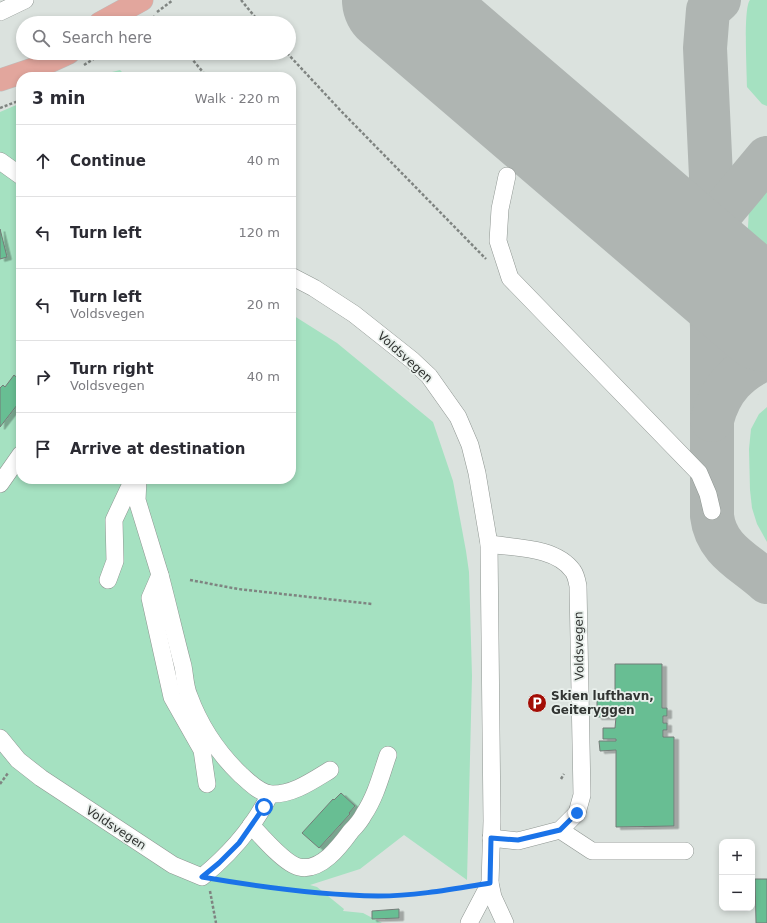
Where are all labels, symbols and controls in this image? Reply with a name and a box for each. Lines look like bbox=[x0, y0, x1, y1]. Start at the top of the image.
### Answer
search box bbox=[16, 16, 296, 60]
icon: search bbox=[30, 27, 52, 49]
text: Search here bbox=[62, 29, 152, 47]
text: 3 min bbox=[32, 88, 85, 108]
text: Walk · 220 m bbox=[195, 91, 280, 106]
icon: ahead bbox=[32, 150, 54, 172]
text: Continue bbox=[70, 152, 146, 170]
text: 40 m bbox=[247, 153, 280, 168]
icon: left bbox=[32, 222, 54, 244]
text: Turn left bbox=[70, 224, 142, 242]
text: 120 m bbox=[238, 225, 280, 240]
text: Turn left bbox=[70, 288, 142, 306]
icon: left bbox=[32, 294, 54, 316]
text: 20 m bbox=[247, 297, 280, 312]
text: Voldsvegen bbox=[70, 306, 145, 321]
street label: Voldsvegen bbox=[375, 329, 435, 385]
text: Turn right bbox=[70, 360, 154, 378]
icon: right bbox=[32, 366, 54, 388]
text: 40 m bbox=[247, 369, 280, 384]
text: Voldsvegen bbox=[70, 378, 145, 393]
icon: arrive bbox=[32, 438, 54, 460]
text: Arrive at destination bbox=[70, 440, 245, 458]
street label: Voldsvegen bbox=[571, 611, 587, 681]
place label: Skien lufthavn, Geiteryggen bbox=[551, 689, 654, 717]
parking icon: Skien lufthavn, Geiteryggen bbox=[526, 692, 548, 714]
route start bbox=[255, 798, 273, 816]
street label: Voldsvegen bbox=[83, 803, 149, 853]
route end bbox=[568, 804, 586, 822]
map controls bbox=[719, 839, 755, 911]
button: + bbox=[719, 839, 755, 875]
button: − bbox=[719, 875, 755, 911]

